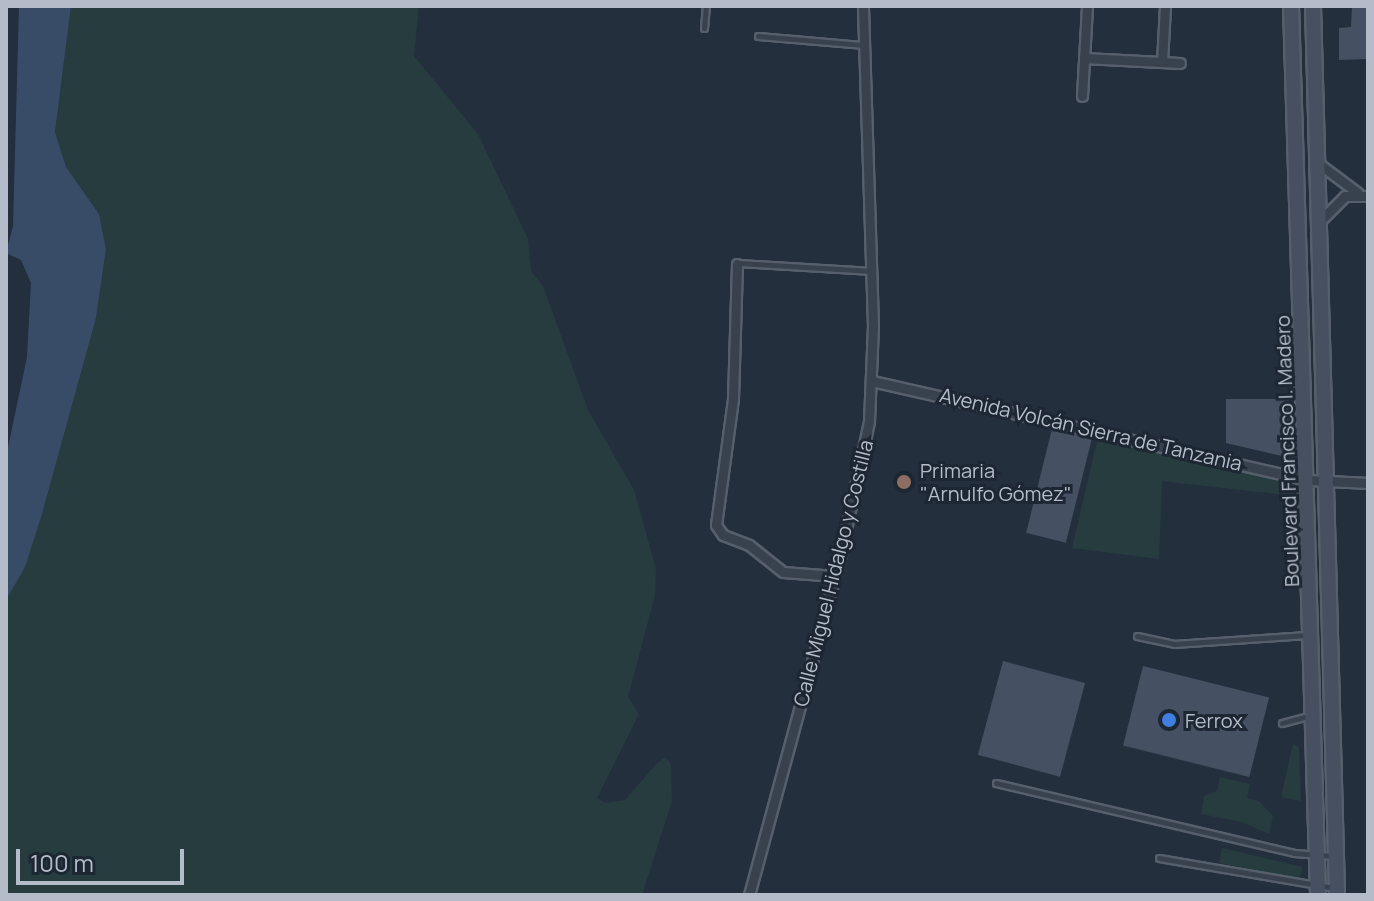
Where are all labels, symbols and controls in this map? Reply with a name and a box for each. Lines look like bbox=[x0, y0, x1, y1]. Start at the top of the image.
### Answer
street label: Boulevard Francisco I. Madero bbox=[1270, 315, 1304, 587]
street label: Avenida Volcán Sierra de Tanzania bbox=[938, 382, 1244, 476]
street label: Calle Miguel Hidalgo y Costilla bbox=[788, 437, 878, 709]
place label: Primaria "Arnulfo Gómez" bbox=[920, 458, 1072, 505]
marker: Primaria "Arnulfo Gómez" bbox=[895, 473, 913, 491]
place label: Ferrox bbox=[1185, 708, 1243, 732]
marker: Ferrox bbox=[1160, 711, 1178, 729]
scale bar bbox=[20, 833, 188, 883]
text: 100 m bbox=[30, 846, 94, 879]

